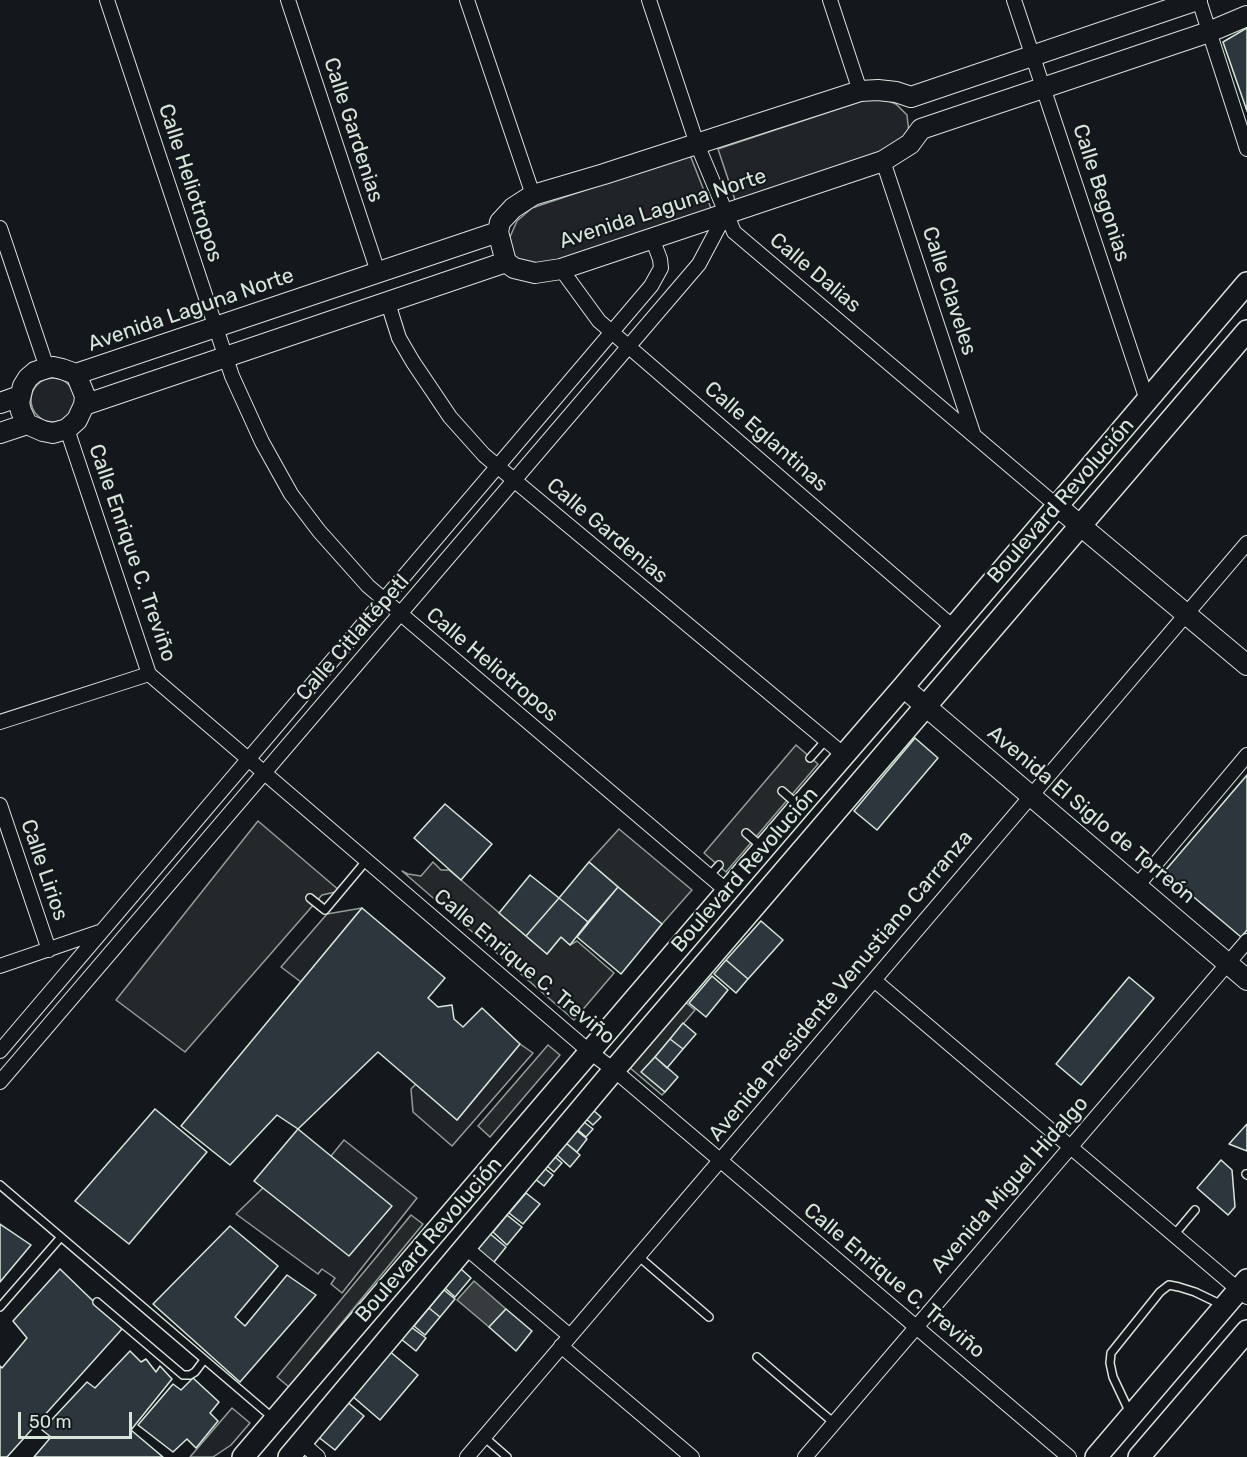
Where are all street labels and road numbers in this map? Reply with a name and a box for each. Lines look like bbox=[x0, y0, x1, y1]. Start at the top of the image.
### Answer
street label: Calle Gardenias bbox=[318, 54, 388, 206]
street label: Calle Heliotropos bbox=[153, 101, 227, 265]
street label: Calle Begonias bbox=[1067, 121, 1135, 265]
street label: Avenida Laguna Norte bbox=[556, 164, 770, 254]
street label: Calle Claveles bbox=[916, 224, 982, 358]
street label: Calle Dalias bbox=[764, 228, 866, 318]
street label: Avenida Laguna Norte bbox=[85, 263, 297, 357]
street label: Calle Eglantinas bbox=[699, 377, 833, 497]
street label: Boulevard Revolución bbox=[982, 413, 1140, 589]
street label: Calle Enrique C. Treviño bbox=[83, 441, 181, 665]
street label: Calle Gardenias bbox=[541, 473, 673, 589]
street label: Calle Citlaltépetl bbox=[291, 570, 415, 706]
street label: Calle Heliotropos bbox=[421, 602, 563, 728]
street label: Avenida El Siglo de Torreón bbox=[982, 721, 1200, 909]
street label: Boulevard Revolución bbox=[666, 782, 824, 958]
street label: Calle Lirios bbox=[15, 816, 73, 924]
street label: Avenida Presidente Venustiano Carranza bbox=[704, 826, 978, 1146]
street label: Calle Enrique C. Treviño bbox=[428, 884, 620, 1050]
street label: Avenida Miguel Hidalgo bbox=[926, 1091, 1094, 1279]
street label: Boulevard Revolución bbox=[350, 1152, 508, 1328]
street label: Calle Enrique C. Treviño bbox=[798, 1198, 990, 1364]

